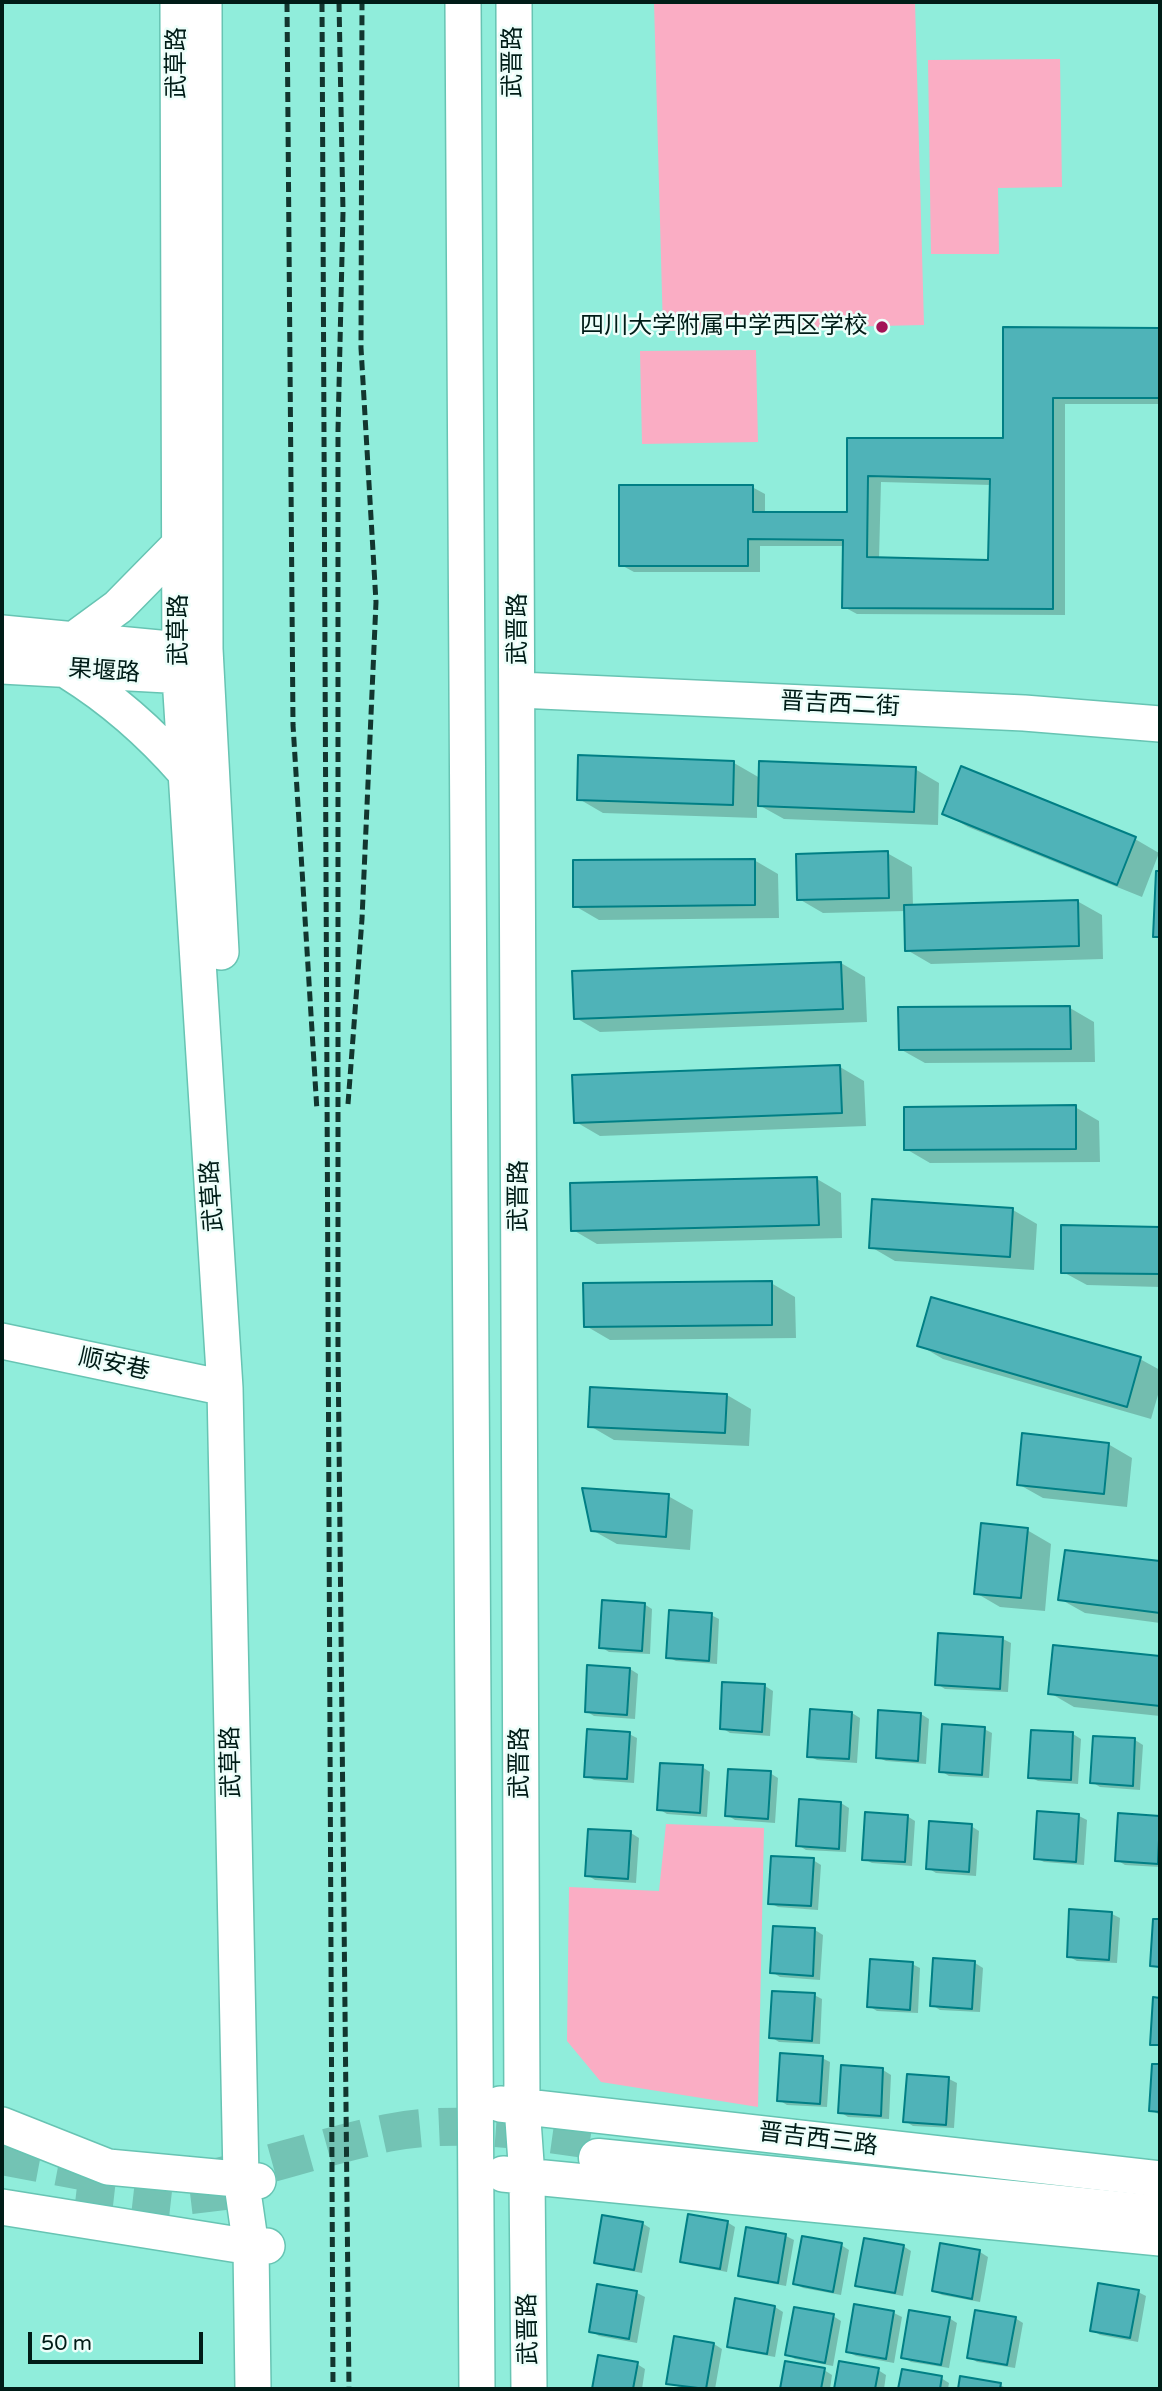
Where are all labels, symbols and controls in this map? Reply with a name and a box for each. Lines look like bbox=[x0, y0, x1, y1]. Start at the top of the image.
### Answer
street label: 武晋路 bbox=[500, 26, 528, 98]
street label: 武草路 bbox=[164, 27, 192, 99]
place label: 四川大学附属中学西区学校 bbox=[580, 313, 868, 341]
marker: 四川大学附属中学西区学校 bbox=[874, 319, 890, 335]
street label: 武晋路 bbox=[505, 593, 533, 665]
street label: 武草路 bbox=[166, 594, 194, 666]
street label: 果堰路 bbox=[67, 655, 141, 689]
street label: 晋吉西二街 bbox=[779, 687, 901, 723]
street label: 武草路 bbox=[196, 1159, 230, 1233]
street label: 武晋路 bbox=[506, 1160, 534, 1232]
street label: 顺安巷 bbox=[76, 1343, 152, 1387]
street label: 武草路 bbox=[217, 1726, 247, 1798]
street label: 武晋路 bbox=[507, 1727, 535, 1799]
street label: 晋吉西三路 bbox=[757, 2118, 879, 2162]
street label: 武晋路 bbox=[514, 2293, 544, 2365]
scale bar bbox=[32, 2318, 206, 2362]
text: 50 m bbox=[41, 2331, 92, 2356]

